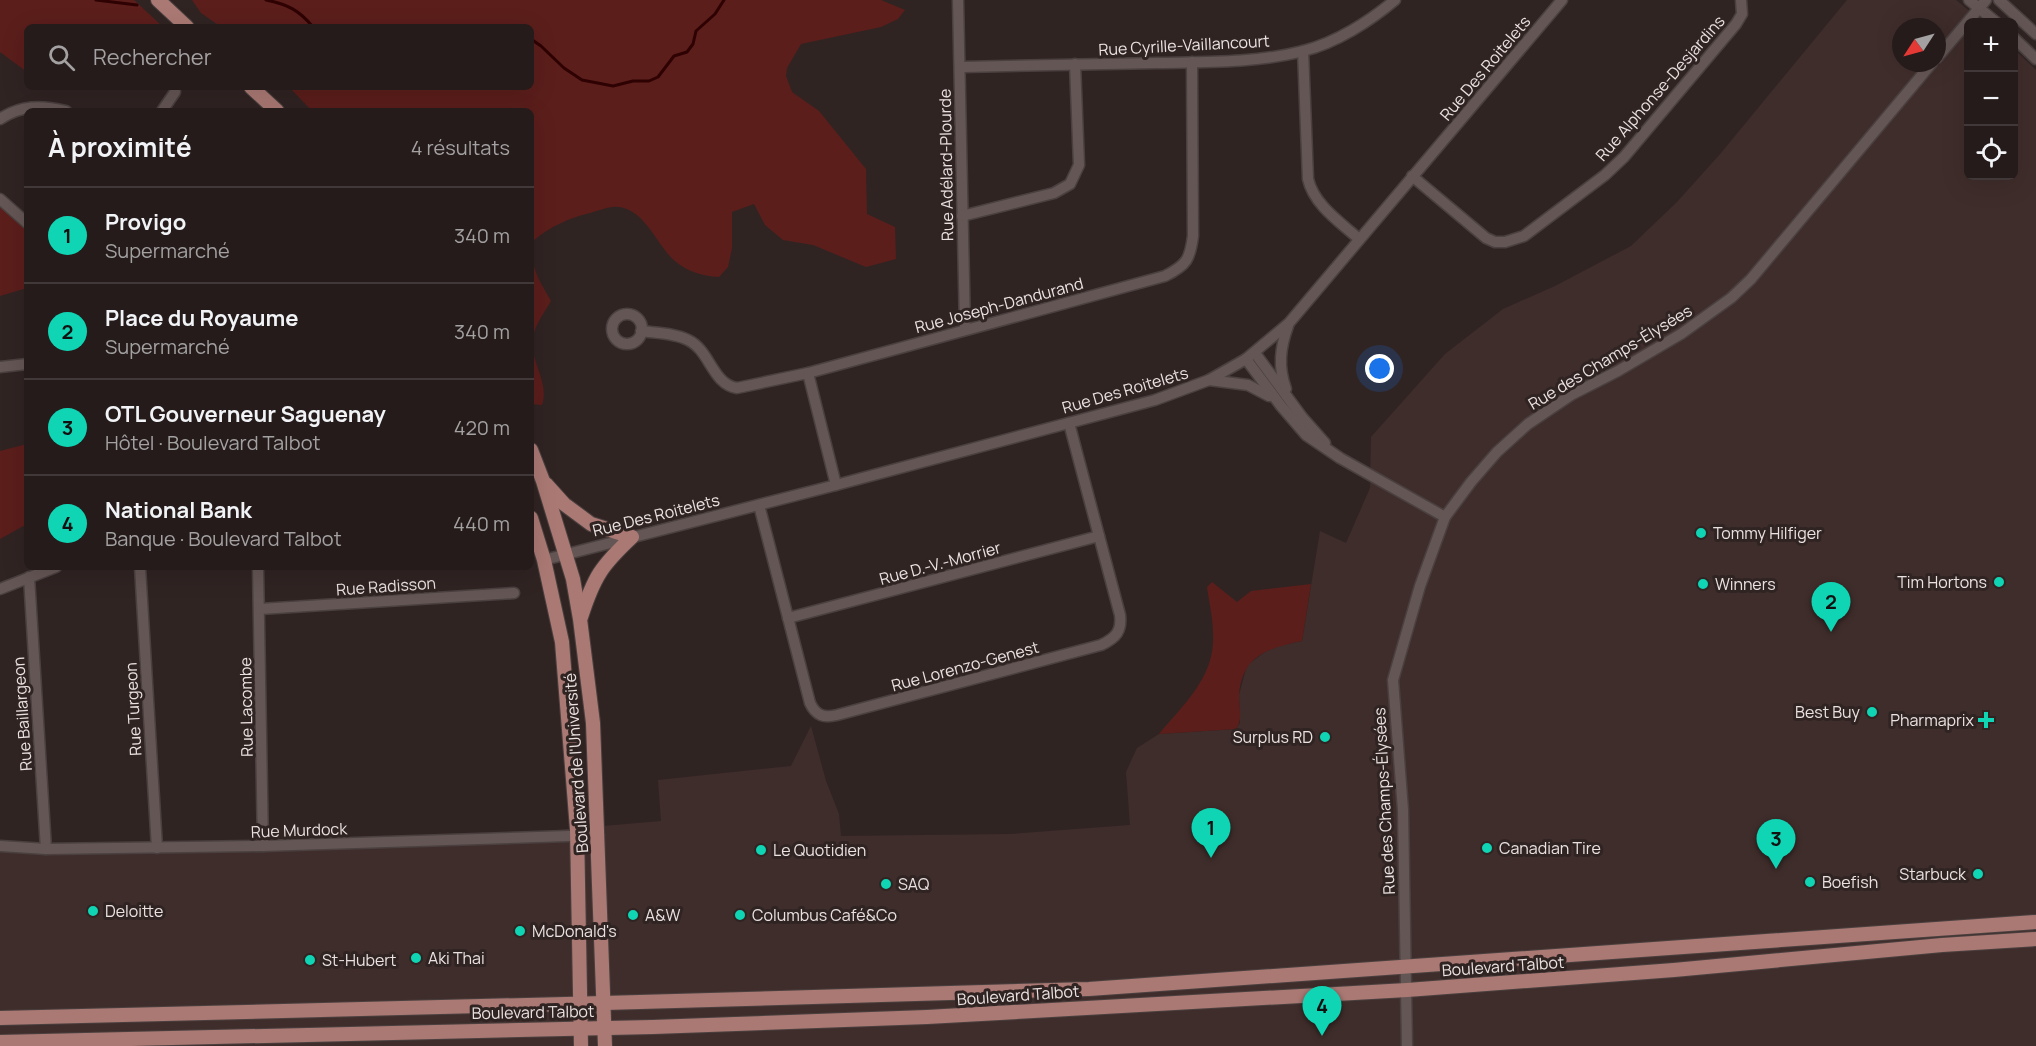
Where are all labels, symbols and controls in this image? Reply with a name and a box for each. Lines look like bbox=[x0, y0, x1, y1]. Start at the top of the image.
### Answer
street label: Rue Alphonse-Desjardins bbox=[1591, 10, 1729, 166]
street label: Rue Des Roitelets bbox=[1435, 11, 1535, 125]
north arrow bbox=[1892, 18, 1946, 72]
map controls bbox=[1964, 18, 2018, 180]
button: + bbox=[1964, 18, 2018, 72]
search box bbox=[24, 24, 534, 90]
street label: Rue Cyrille-Vaillancourt bbox=[1098, 30, 1270, 60]
icon: search bbox=[45, 41, 78, 74]
text: Rechercher bbox=[93, 42, 212, 72]
button: − bbox=[1964, 72, 2018, 126]
street label: Rue Adélard-Plourde bbox=[934, 89, 958, 241]
button: locate bbox=[1964, 126, 2018, 180]
text: À proximité bbox=[48, 129, 192, 165]
text: 4 résultats bbox=[411, 134, 510, 161]
text: Provigo bbox=[105, 207, 186, 237]
text: 1 bbox=[63, 222, 72, 249]
text: 340 m bbox=[454, 222, 510, 249]
text: Supermarché bbox=[105, 237, 230, 264]
street label: Rue Joseph-Dandurand bbox=[912, 272, 1086, 338]
street label: Rue des Champs-Élysées bbox=[1524, 299, 1696, 415]
text: Place du Royaume bbox=[105, 303, 298, 333]
text: 2 bbox=[62, 318, 73, 345]
text: 340 m bbox=[454, 318, 510, 345]
text: Supermarché bbox=[105, 333, 230, 360]
your location bbox=[1365, 354, 1394, 383]
street label: Rue Des Roitelets bbox=[1059, 361, 1191, 419]
text: OTL Gouverneur Saguenay bbox=[105, 399, 386, 429]
text: 3 bbox=[62, 414, 73, 441]
text: 420 m bbox=[454, 414, 510, 441]
text: Hôtel · Boulevard Talbot bbox=[105, 429, 320, 456]
street label: Rue Des Roitelets bbox=[590, 489, 722, 541]
text: National Bank bbox=[105, 495, 252, 525]
text: 4 bbox=[61, 510, 74, 537]
text: 440 m bbox=[453, 510, 510, 537]
place label: Tommy Hilfiger bbox=[1713, 522, 1822, 544]
text: Banque · Boulevard Talbot bbox=[105, 525, 342, 552]
marker: Tommy Hilfiger bbox=[1694, 526, 1708, 540]
street label: Rue D.-V.-Morrier bbox=[877, 536, 1003, 590]
place label: Tim Hortons bbox=[1897, 571, 1987, 593]
street label: Rue Radisson bbox=[335, 572, 437, 600]
place label: Winners bbox=[1715, 573, 1776, 595]
marker: Tim Hortons bbox=[1992, 575, 2006, 589]
marker: Winners bbox=[1696, 577, 1710, 591]
pin: 2 bbox=[1812, 582, 1850, 632]
street label: Rue Lorenzo-Genest bbox=[889, 636, 1041, 696]
street label: Rue Baillargeon bbox=[7, 656, 37, 772]
street label: Rue Lacombe bbox=[234, 657, 258, 757]
street label: Rue Turgeon bbox=[120, 662, 146, 756]
street label: Boulevard de l'Université bbox=[559, 672, 593, 854]
place label: Best Buy bbox=[1795, 701, 1861, 723]
marker: Best Buy bbox=[1865, 705, 1879, 719]
street label: Rue des Champs-Élysées bbox=[1368, 707, 1400, 895]
place label: Pharmaprix bbox=[1890, 709, 1975, 731]
marker: Pharmaprix bbox=[1979, 713, 1993, 727]
place label: Surplus RD bbox=[1233, 726, 1313, 748]
marker: Surplus RD bbox=[1318, 730, 1332, 744]
pin: 1 bbox=[1192, 808, 1230, 858]
street label: Rue Murdock bbox=[250, 817, 349, 843]
pin: 3 bbox=[1756, 820, 1796, 869]
place label: Canadian Tire bbox=[1499, 837, 1601, 859]
place label: Le Quotidien bbox=[773, 839, 866, 861]
marker: Canadian Tire bbox=[1480, 841, 1494, 855]
marker: Le Quotidien bbox=[754, 843, 768, 857]
place label: Starbuck bbox=[1899, 863, 1967, 885]
marker: Starbuck bbox=[1971, 867, 1985, 881]
place label: Boefish bbox=[1822, 871, 1878, 893]
place label: SAQ bbox=[898, 873, 930, 895]
marker: Boefish bbox=[1803, 875, 1817, 889]
marker: SAQ bbox=[879, 877, 893, 891]
place label: Deloitte bbox=[105, 900, 163, 922]
marker: Deloitte bbox=[86, 904, 100, 918]
place label: A&W bbox=[645, 904, 681, 926]
place label: Columbus Café&Co bbox=[752, 904, 897, 926]
marker: A&W bbox=[626, 908, 640, 922]
marker: Columbus Café&Co bbox=[733, 908, 747, 922]
place label: McDonald's bbox=[532, 920, 617, 942]
marker: McDonald's bbox=[513, 924, 527, 938]
place label: Aki Thai bbox=[428, 947, 485, 969]
place label: St-Hubert bbox=[322, 949, 396, 971]
marker: Aki Thai bbox=[409, 951, 423, 965]
street label: Boulevard Talbot bbox=[1441, 951, 1565, 981]
marker: St-Hubert bbox=[303, 953, 317, 967]
street label: Boulevard Talbot bbox=[956, 980, 1080, 1010]
pin: 4 bbox=[1302, 986, 1342, 1036]
street label: Boulevard Talbot bbox=[471, 1000, 595, 1024]

